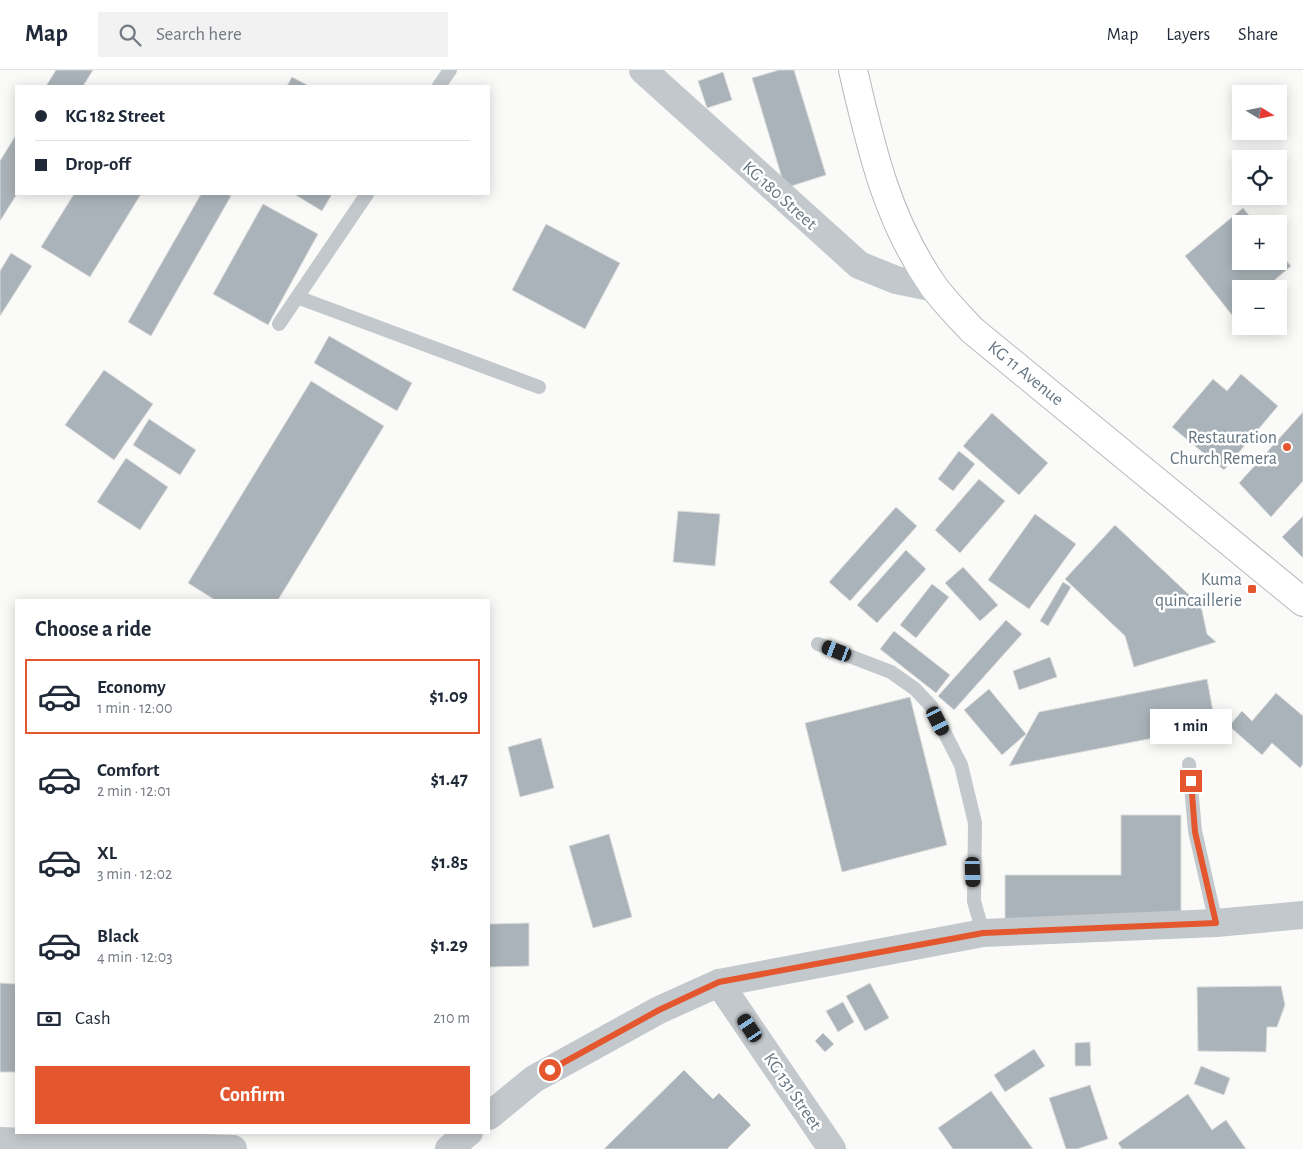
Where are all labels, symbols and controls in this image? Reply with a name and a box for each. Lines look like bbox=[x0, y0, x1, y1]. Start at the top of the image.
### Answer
search box bbox=[98, 12, 448, 57]
icon: search bbox=[116, 21, 144, 49]
text: Map bbox=[25, 22, 68, 46]
text: Search here bbox=[156, 25, 242, 44]
text: Map bbox=[1107, 26, 1138, 44]
text: Layers bbox=[1166, 26, 1210, 44]
text: Share bbox=[1238, 26, 1278, 44]
north arrow bbox=[1232, 85, 1288, 140]
map controls bbox=[1232, 85, 1287, 335]
text: KG 182 Street bbox=[65, 107, 165, 126]
button: locate bbox=[1232, 150, 1287, 205]
text: Drop-off bbox=[65, 155, 130, 174]
street label: KG 180 Street bbox=[739, 158, 820, 234]
button: + bbox=[1232, 215, 1287, 270]
button: − bbox=[1232, 280, 1287, 335]
street label: KG 11 Avenue bbox=[984, 338, 1066, 409]
place label: Restauration Church Remera bbox=[1170, 429, 1277, 468]
marker: Restauration Church Remera bbox=[1281, 441, 1293, 453]
place label: Kuma quincaillerie bbox=[1155, 571, 1242, 610]
marker: Kuma quincaillerie bbox=[1246, 583, 1258, 595]
text: Choose a ride bbox=[35, 618, 151, 640]
car bbox=[820, 639, 853, 663]
icon: car bbox=[37, 674, 82, 719]
text: Economy bbox=[97, 678, 166, 697]
text: $1.09 bbox=[429, 687, 468, 706]
text: 1 min · 12:00 bbox=[97, 700, 172, 716]
car bbox=[924, 704, 951, 738]
callout: 1 min bbox=[1150, 708, 1232, 744]
text: 1 min bbox=[1174, 718, 1208, 734]
icon: car bbox=[37, 757, 82, 802]
text: Comfort bbox=[97, 761, 159, 780]
text: $1.47 bbox=[430, 770, 468, 789]
route end bbox=[1180, 770, 1202, 792]
text: 2 min · 12:01 bbox=[97, 783, 171, 799]
icon: car bbox=[37, 840, 82, 885]
text: XL bbox=[97, 844, 117, 863]
text: $1.85 bbox=[431, 853, 468, 872]
car bbox=[964, 857, 981, 887]
text: 3 min · 12:02 bbox=[97, 866, 172, 882]
icon: car bbox=[37, 923, 82, 968]
text: Black bbox=[97, 927, 139, 946]
text: $1.29 bbox=[430, 936, 468, 955]
text: 4 min · 12:03 bbox=[97, 949, 173, 965]
icon: cash bbox=[35, 1005, 63, 1033]
text: Cash bbox=[75, 1009, 111, 1028]
text: 210 m bbox=[433, 1010, 470, 1026]
car bbox=[735, 1011, 764, 1045]
street label: KG 131 Street bbox=[760, 1050, 824, 1133]
route start bbox=[539, 1059, 561, 1081]
button: Confirm bbox=[35, 1066, 470, 1124]

